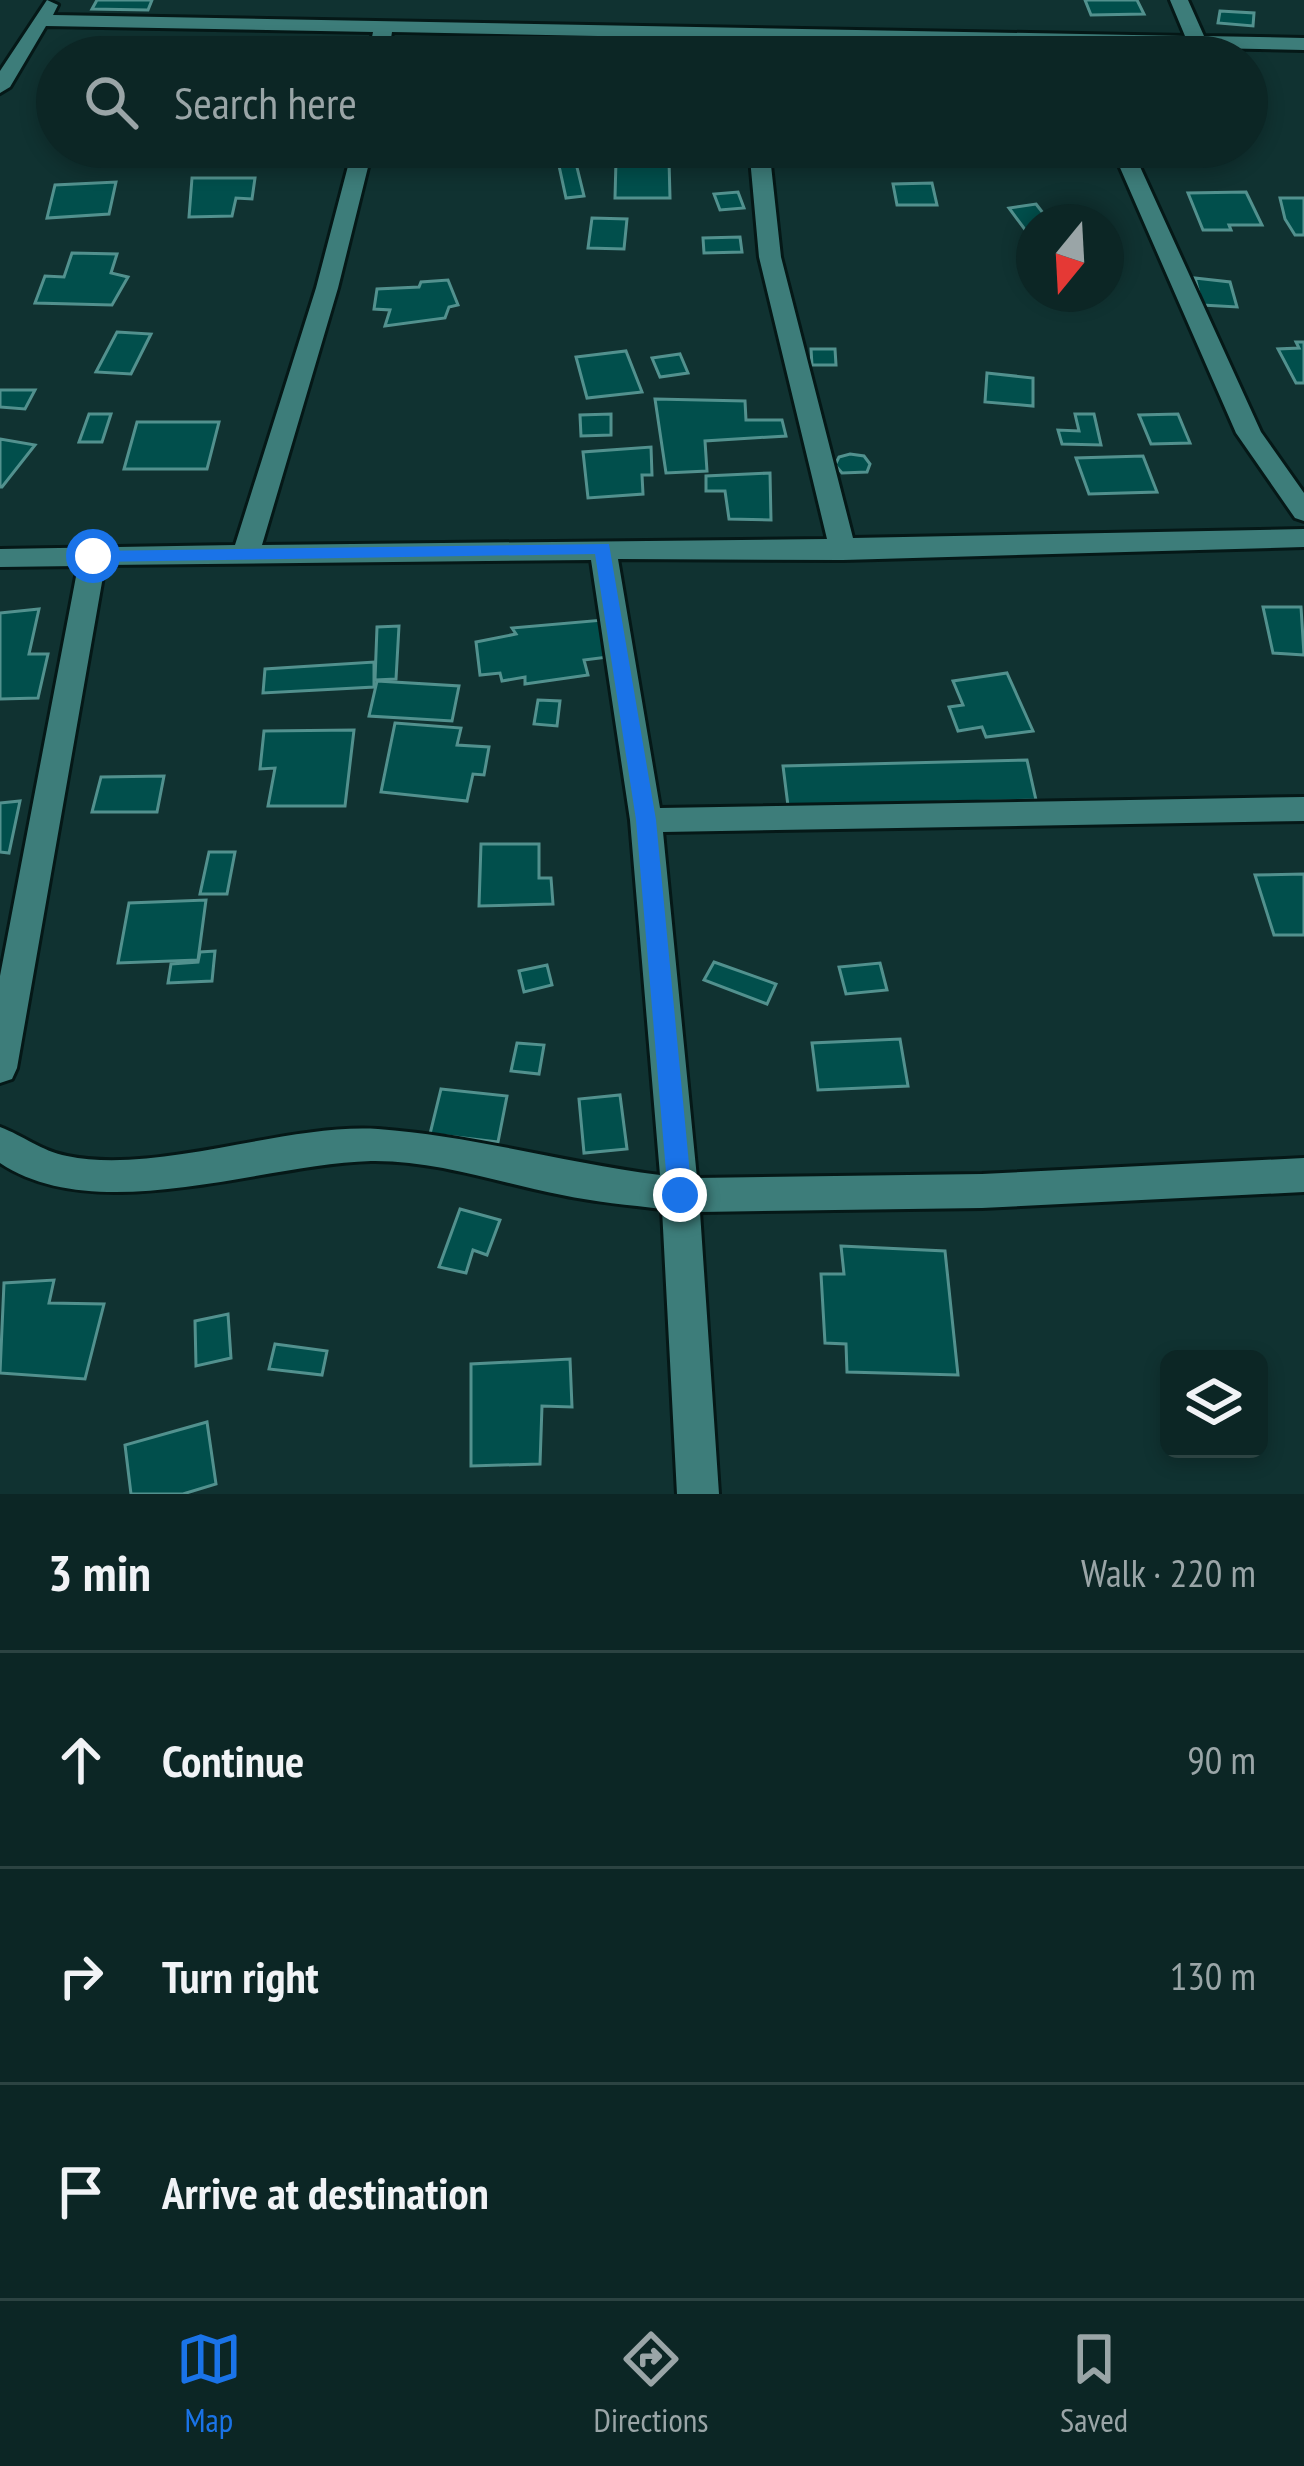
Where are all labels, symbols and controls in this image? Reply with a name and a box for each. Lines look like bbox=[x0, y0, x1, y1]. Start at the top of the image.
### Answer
search box bbox=[36, 36, 1268, 168]
icon: search bbox=[78, 69, 144, 135]
text: Search here bbox=[174, 73, 357, 131]
north arrow bbox=[1016, 204, 1124, 312]
route start bbox=[66, 529, 120, 583]
route end bbox=[653, 1168, 707, 1222]
map controls bbox=[1160, 1350, 1268, 1458]
button: layers bbox=[1160, 1350, 1268, 1458]
text: 3 min bbox=[48, 1539, 151, 1605]
text: Walk · 220 m bbox=[1081, 1547, 1256, 1598]
icon: ahead bbox=[48, 1727, 114, 1793]
text: Continue bbox=[162, 1731, 304, 1789]
text: 90 m bbox=[1187, 1734, 1256, 1785]
icon: right bbox=[48, 1943, 114, 2009]
text: Turn right bbox=[162, 1947, 319, 2005]
text: 130 m bbox=[1170, 1950, 1256, 2001]
icon: arrive bbox=[48, 2159, 114, 2225]
text: Arrive at destination bbox=[162, 2163, 489, 2221]
tab: Map bbox=[176, 2326, 242, 2441]
tab: Directions bbox=[594, 2326, 708, 2441]
tab: Saved bbox=[1060, 2326, 1128, 2441]

